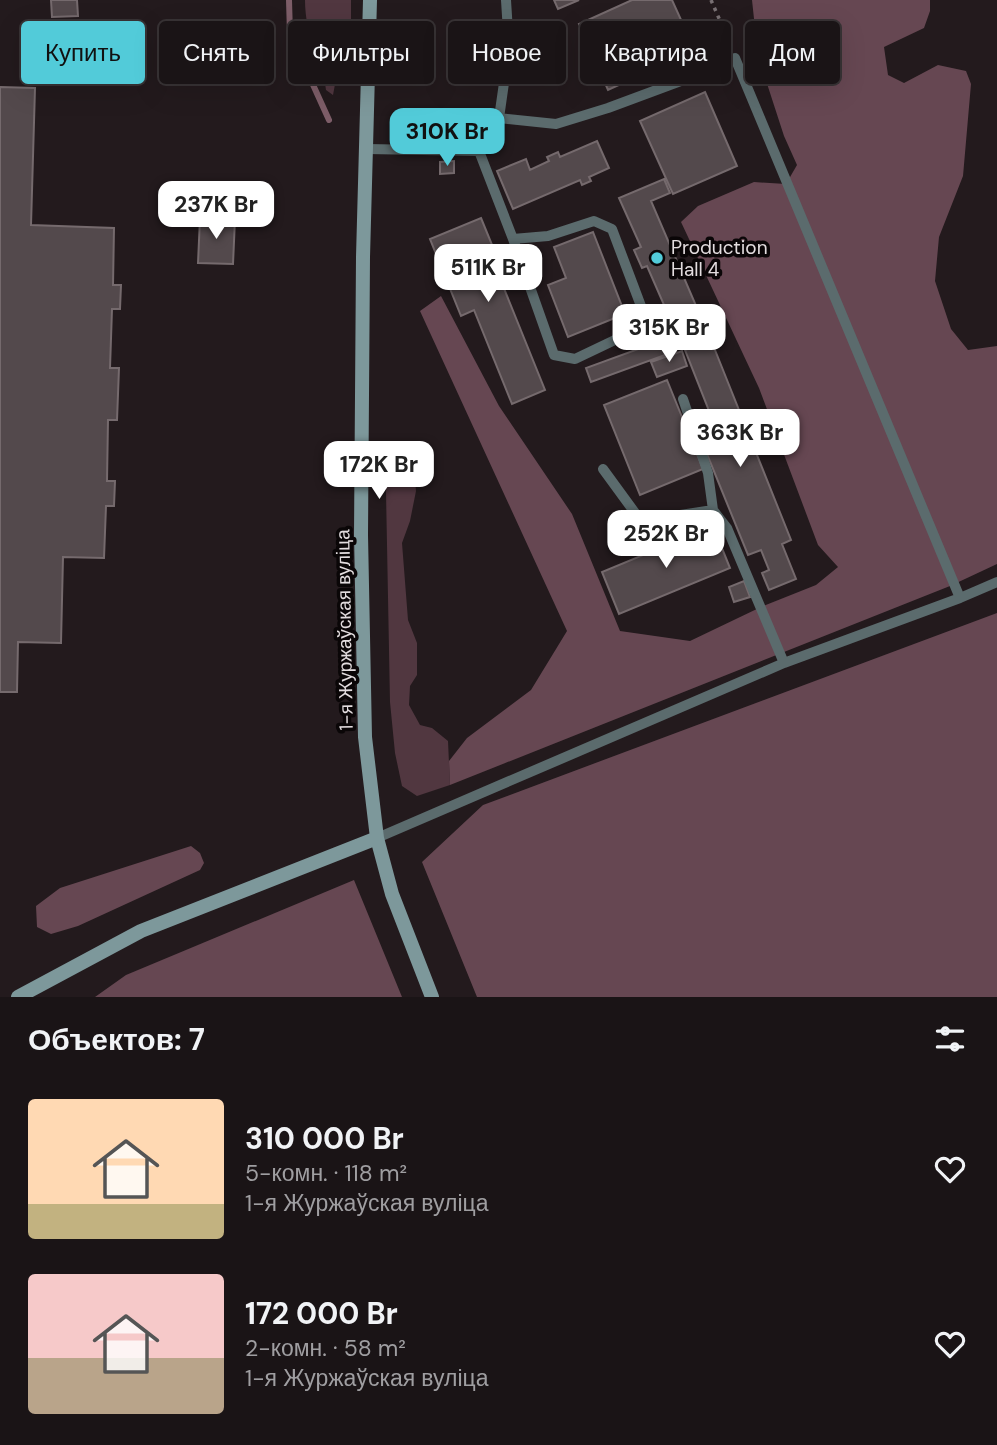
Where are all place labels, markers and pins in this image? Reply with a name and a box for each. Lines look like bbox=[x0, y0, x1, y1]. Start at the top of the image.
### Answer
pin: 310K Br bbox=[382, 108, 512, 168]
pin: 237K Br bbox=[151, 182, 281, 241]
place label: Production Hall 4 bbox=[671, 235, 768, 282]
pin: 511K Br bbox=[423, 244, 553, 304]
marker: Production Hall 4 bbox=[649, 250, 665, 266]
pin: 315K Br bbox=[604, 304, 734, 364]
pin: 363K Br bbox=[675, 410, 805, 469]
pin: 172K Br bbox=[314, 442, 444, 501]
pin: 252K Br bbox=[601, 510, 731, 570]

